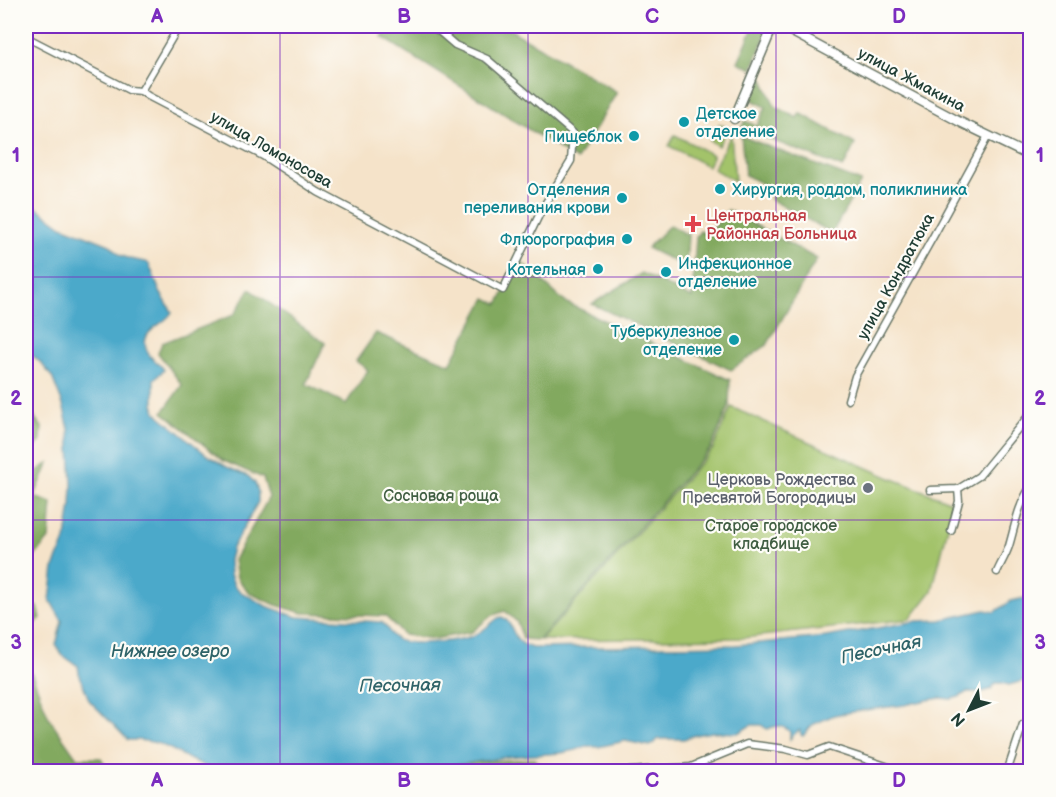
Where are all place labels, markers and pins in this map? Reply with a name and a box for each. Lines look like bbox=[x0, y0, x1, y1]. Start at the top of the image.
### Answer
place label: Детское отделение bbox=[696, 105, 775, 142]
marker: Детское отделение bbox=[677, 115, 691, 129]
place label: Пищеблок bbox=[544, 128, 622, 147]
marker: Пищеблок bbox=[627, 129, 641, 143]
place label: Отделения переливания крови bbox=[464, 181, 610, 218]
place label: Хирургия, роддом, поликлиника bbox=[732, 181, 968, 200]
marker: Хирургия, роддом, поликлиника bbox=[713, 182, 727, 196]
marker: Отделения переливания крови bbox=[615, 191, 629, 205]
place label: Центральная Районная Больница bbox=[706, 207, 858, 244]
marker: Центральная Районная Больница bbox=[684, 215, 702, 233]
place label: Флюорография bbox=[500, 231, 615, 250]
marker: Флюорография bbox=[620, 232, 634, 246]
place label: Инфекционное отделение bbox=[678, 255, 792, 292]
place label: Котельная bbox=[507, 261, 586, 280]
marker: Котельная bbox=[591, 262, 605, 276]
marker: Инфекционное отделение bbox=[659, 265, 673, 279]
place label: Туберкулезное отделение bbox=[611, 323, 722, 360]
marker: Туберкулезное отделение bbox=[727, 333, 741, 347]
place label: Церковь Рождества Пресвятой Богородицы bbox=[682, 471, 857, 508]
marker: Церковь Рождества Пресвятой Богородицы bbox=[861, 481, 875, 495]

